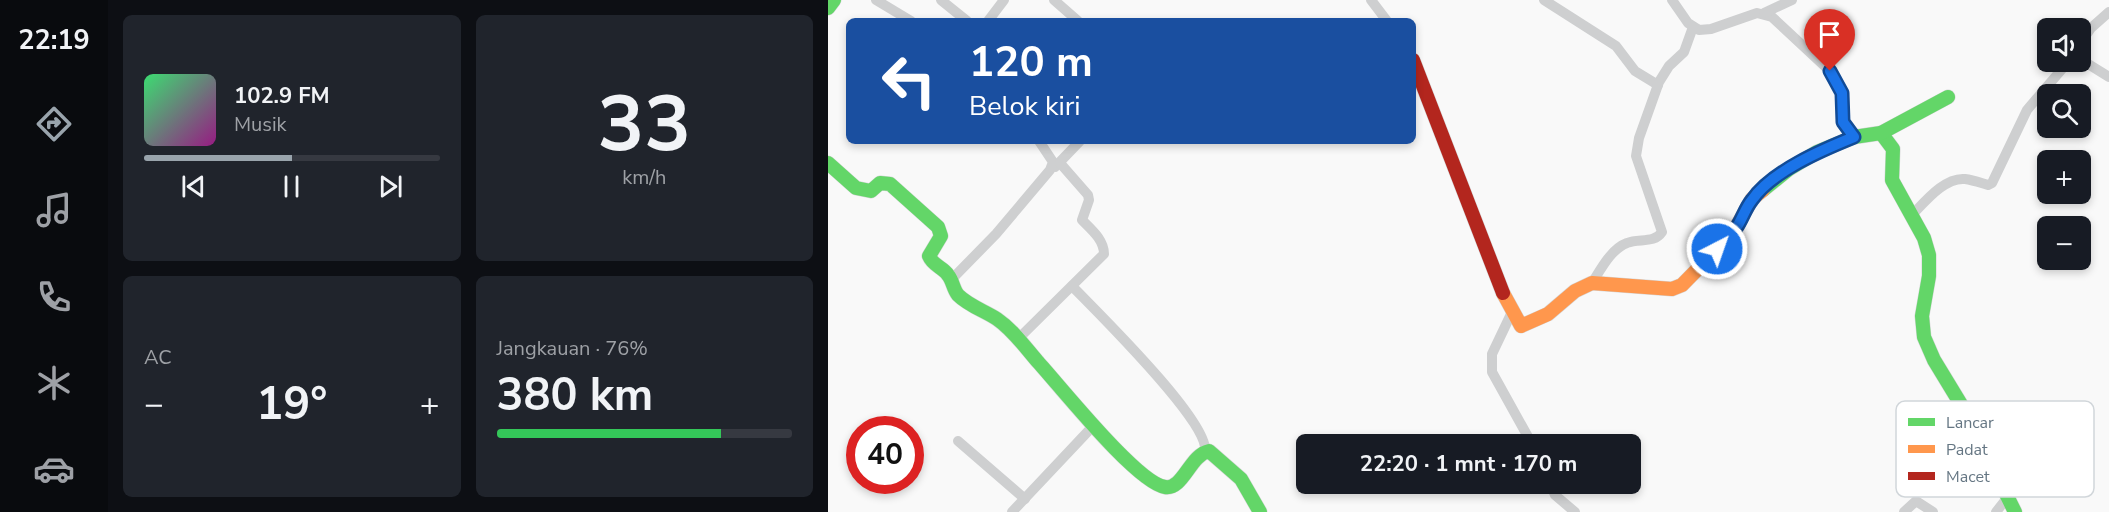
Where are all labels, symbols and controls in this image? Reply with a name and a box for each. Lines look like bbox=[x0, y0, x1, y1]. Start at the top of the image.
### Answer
pin bbox=[1804, 9, 1855, 71]
icon: arrive bbox=[1813, 18, 1846, 51]
map controls bbox=[2037, 18, 2091, 270]
button: sound bbox=[2037, 18, 2091, 72]
text: 22:19 bbox=[18, 22, 90, 59]
text: 120 m bbox=[969, 34, 1093, 91]
icon: left bbox=[870, 42, 948, 120]
text: 33 bbox=[597, 71, 691, 178]
text: 102.9 FM bbox=[234, 81, 330, 111]
button: search bbox=[2037, 84, 2091, 138]
text: Belok kiri bbox=[969, 88, 1081, 125]
icon: directions bbox=[33, 103, 75, 145]
text: Musik bbox=[234, 111, 287, 138]
button: + bbox=[2037, 150, 2091, 204]
text: km/h bbox=[622, 164, 666, 191]
icon: previous bbox=[177, 170, 210, 203]
icon: pause bbox=[275, 170, 308, 203]
icon: next bbox=[374, 170, 407, 203]
icon: music bbox=[33, 189, 75, 231]
button: − bbox=[2037, 216, 2091, 270]
position arrow bbox=[1685, 217, 1749, 281]
icon: phone bbox=[33, 276, 75, 318]
text: Jangkauan · 76% bbox=[497, 335, 648, 362]
text: AC bbox=[144, 344, 172, 371]
icon: climate bbox=[33, 362, 75, 404]
text: 380 km bbox=[497, 365, 653, 426]
text: 19° bbox=[256, 374, 327, 435]
text: − bbox=[144, 382, 164, 427]
text: + bbox=[420, 382, 440, 427]
legend bbox=[1896, 401, 2094, 497]
text: Lancar bbox=[1946, 412, 1994, 434]
speed limit sign: 40 bbox=[846, 416, 924, 494]
text: Padat bbox=[1946, 439, 1988, 461]
icon: car bbox=[33, 448, 75, 490]
text: 22:20 · 1 mnt · 170 m bbox=[1360, 449, 1577, 479]
text: Macet bbox=[1946, 466, 1990, 488]

